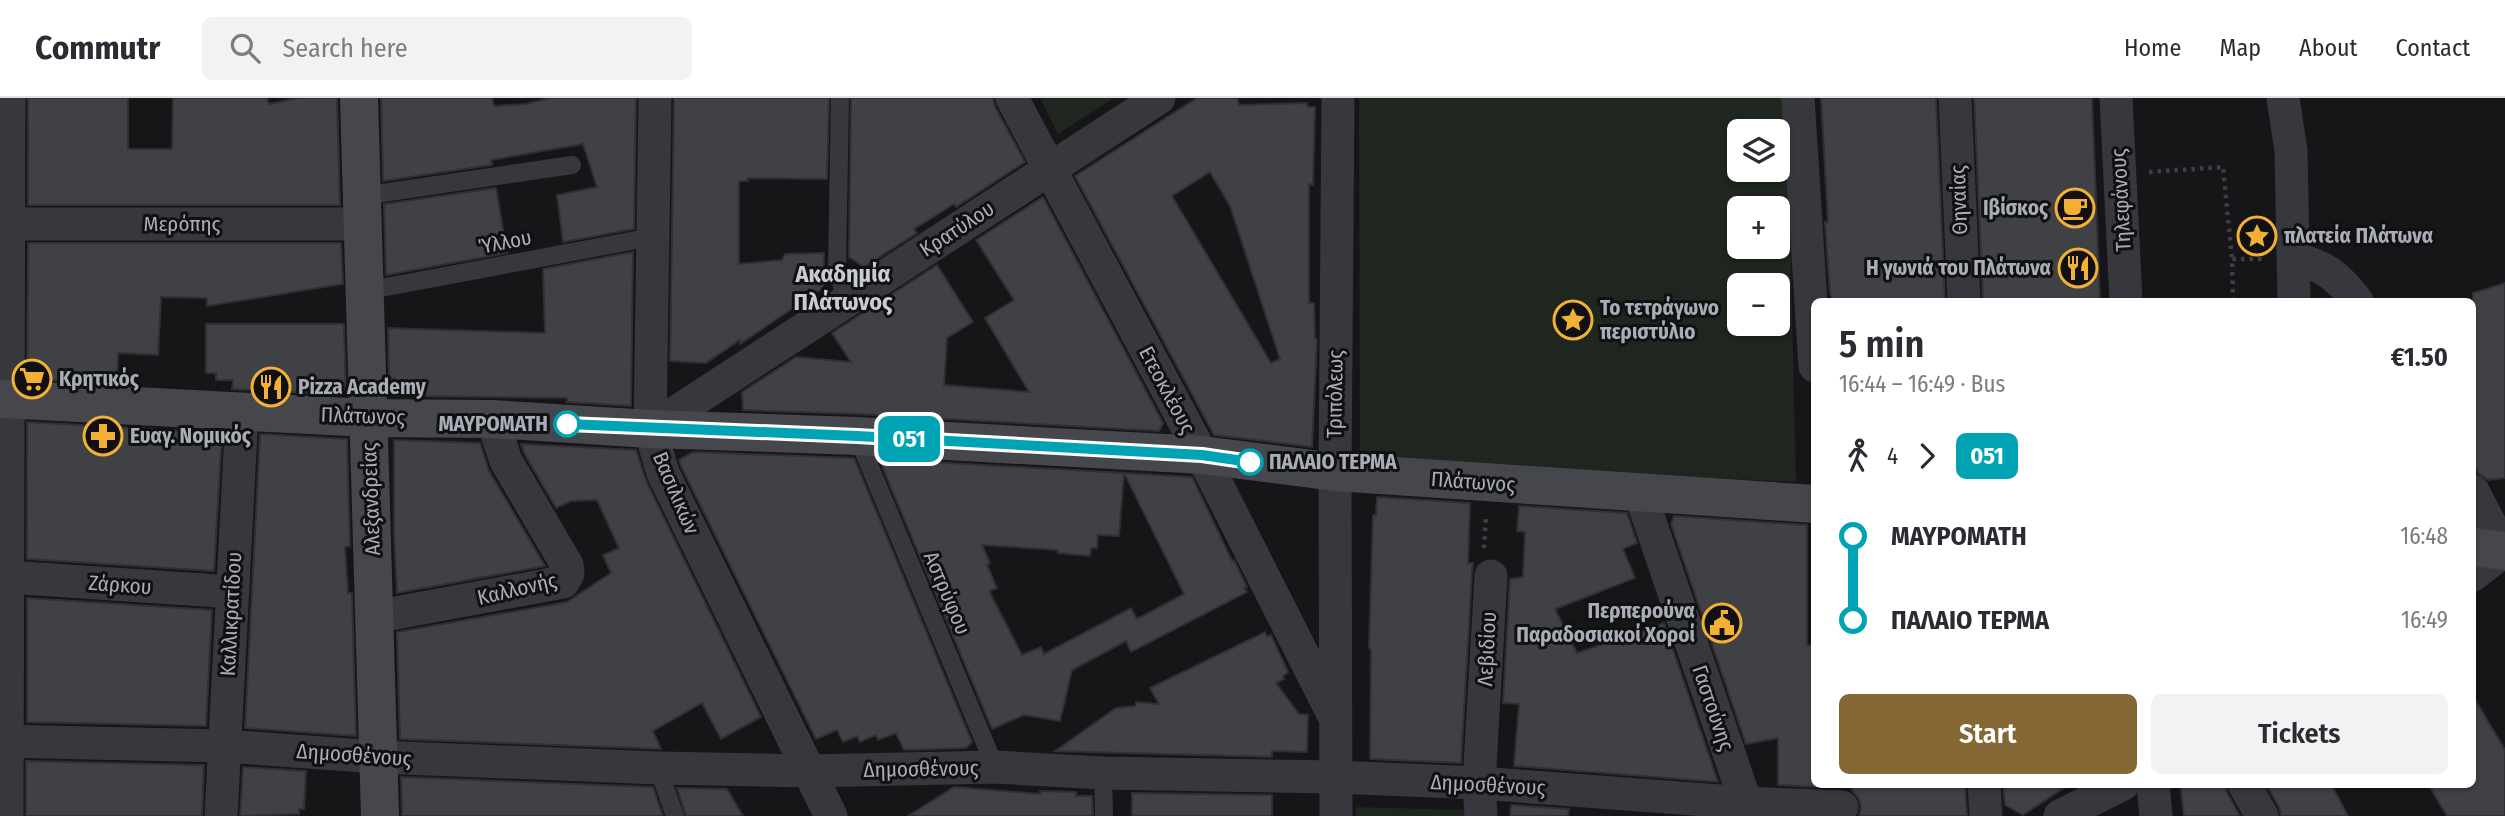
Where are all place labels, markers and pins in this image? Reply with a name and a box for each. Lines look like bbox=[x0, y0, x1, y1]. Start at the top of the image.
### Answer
cafe icon: Ιβίσκος bbox=[2054, 187, 2096, 229]
place label: Ιβίσκος bbox=[1983, 195, 2049, 221]
place icon: πλατεία Πλάτωνα bbox=[2236, 215, 2278, 257]
place label: πλατεία Πλάτωνα bbox=[2283, 223, 2434, 249]
restaurant icon: Η γωνιά του Πλάτωνα bbox=[2057, 247, 2099, 289]
place label: Η γωνιά του Πλάτωνα bbox=[1866, 255, 2052, 281]
place label: Το τετράγωνο περιστύλιο bbox=[1599, 295, 1719, 345]
place icon: Το τετράγωνο περιστύλιο bbox=[1552, 299, 1594, 341]
supermarket icon: Κρητικός bbox=[11, 358, 53, 400]
place label: Κρητικός bbox=[59, 366, 140, 392]
restaurant icon: Pizza Academy bbox=[250, 366, 292, 408]
place label: Pizza Academy bbox=[298, 374, 427, 400]
place label: ΜΑΥΡΟΜΑΤΗ bbox=[438, 411, 548, 437]
marker: ΜΑΥΡΟΜΑΤΗ bbox=[554, 411, 580, 437]
pharmacy icon: Ευαγ. Νομικός bbox=[82, 415, 124, 457]
place label: Ευαγ. Νομικός bbox=[130, 423, 252, 449]
marker: ΠΑΛΑΙΟ ΤΕΡΜΑ bbox=[1237, 449, 1263, 475]
place label: ΠΑΛΑΙΟ ΤΕΡΜΑ bbox=[1269, 449, 1397, 475]
place label: Περπερούνα Παραδοσιακοί Χοροί bbox=[1516, 598, 1696, 648]
public building icon: Περπερούνα Παραδοσιακοί Χοροί bbox=[1701, 602, 1743, 644]

